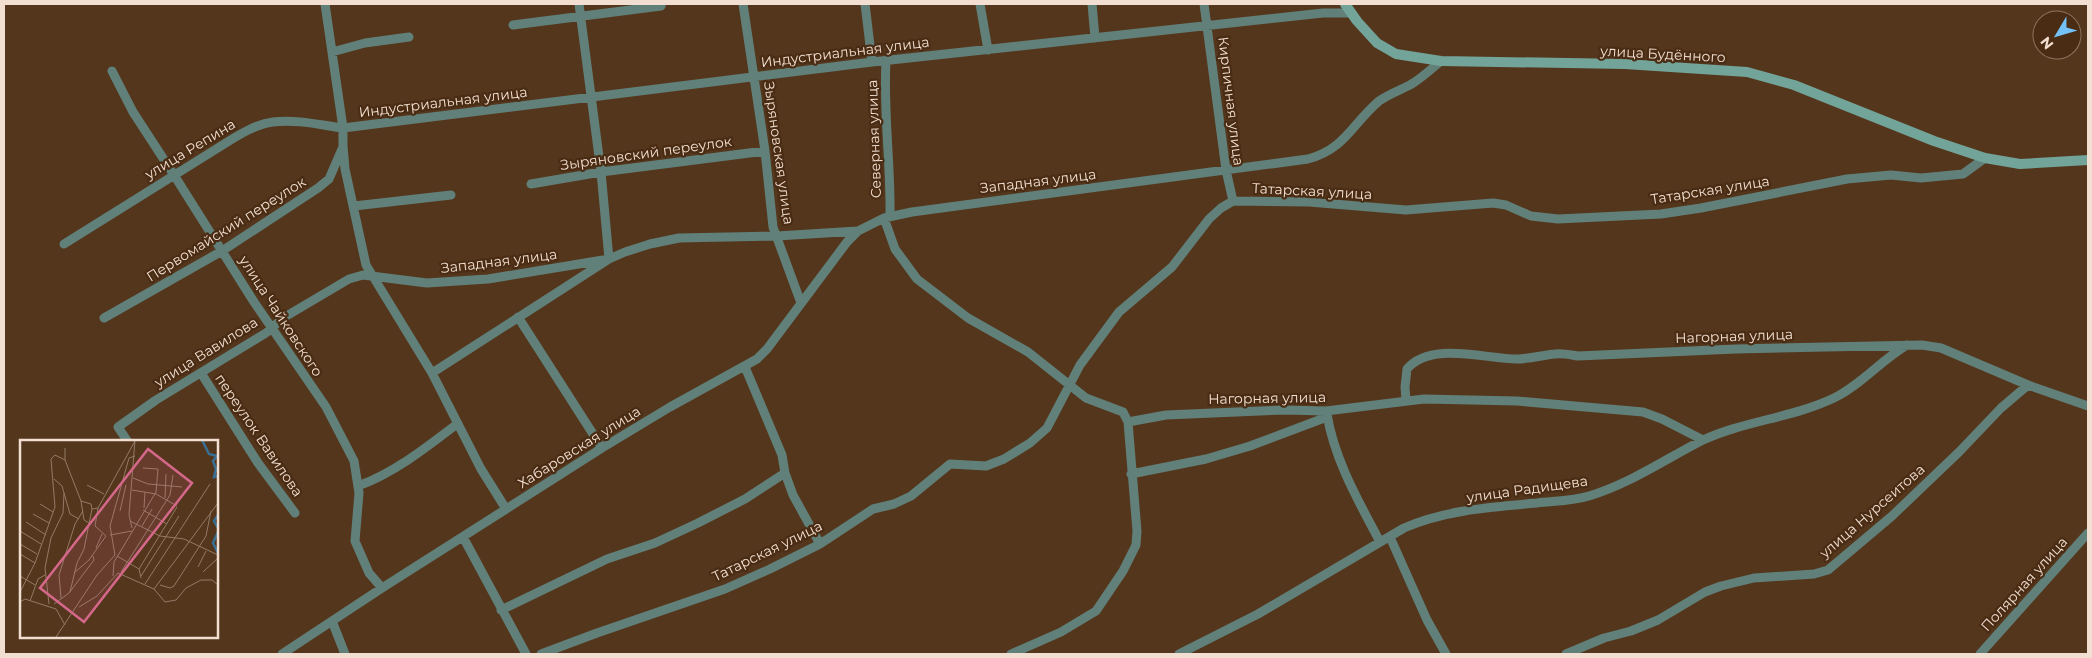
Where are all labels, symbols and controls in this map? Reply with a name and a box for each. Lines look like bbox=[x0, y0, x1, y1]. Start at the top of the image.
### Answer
north arrow bbox=[2032, 10, 2082, 60]
street label: Индустриальная улица bbox=[760, 33, 930, 71]
text: N bbox=[2036, 33, 2057, 53]
street label: Кирпичная улица bbox=[1214, 35, 1248, 167]
street label: улица Будённого bbox=[1599, 42, 1726, 66]
street label: Северная улица bbox=[863, 79, 885, 199]
street label: Зыряновская улица bbox=[760, 80, 798, 226]
street label: Индустриальная улица bbox=[358, 83, 528, 121]
street label: улица Репина bbox=[141, 115, 239, 184]
street label: Зыряновский переулок bbox=[559, 132, 733, 174]
street label: Западная улица bbox=[979, 165, 1097, 197]
street label: Первомайский переулок bbox=[143, 172, 309, 286]
street label: Татарская улица bbox=[1649, 172, 1771, 208]
street label: Татарская улица bbox=[1251, 179, 1373, 203]
street label: Западная улица bbox=[440, 245, 558, 277]
street label: улица Чайковского bbox=[235, 251, 327, 380]
street label: улица Вавилова bbox=[150, 313, 261, 392]
street label: Нагорная улица bbox=[1675, 325, 1793, 347]
street label: переулок Вавилова bbox=[211, 370, 307, 500]
street label: Нагорная улица bbox=[1208, 388, 1326, 408]
street label: Хабаровская улица bbox=[514, 402, 644, 492]
inset map bbox=[20, 440, 218, 638]
street label: улица Нурсеитова bbox=[1815, 460, 1929, 562]
street label: улица Радищева bbox=[1464, 472, 1589, 507]
street label: Татарская улица bbox=[709, 517, 825, 585]
street label: Полярная улица bbox=[1977, 533, 2071, 635]

